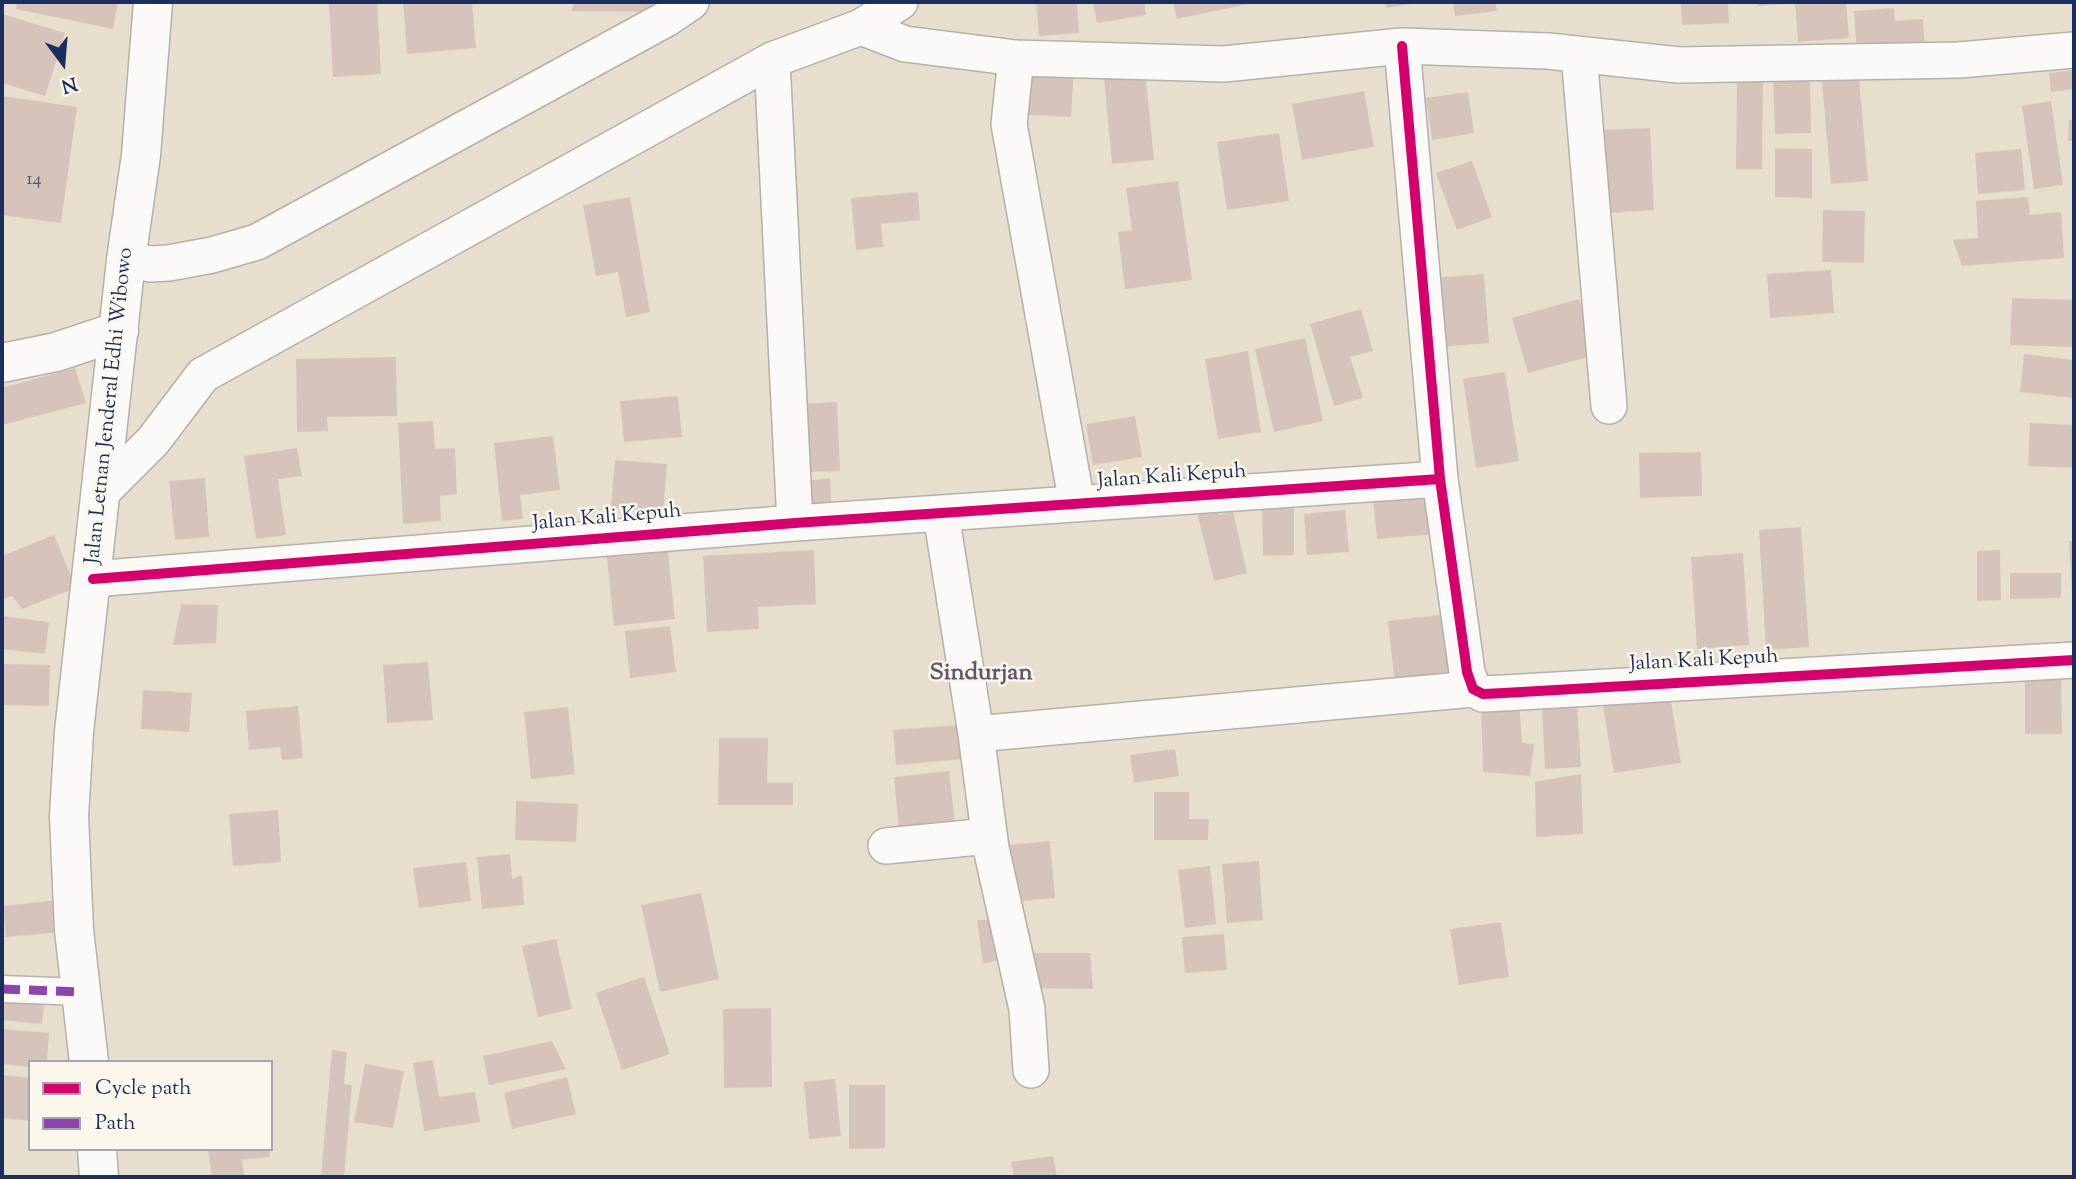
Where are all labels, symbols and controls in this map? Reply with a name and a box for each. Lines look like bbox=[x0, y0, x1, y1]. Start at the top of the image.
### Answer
north arrow bbox=[28, 28, 98, 98]
text: N bbox=[58, 69, 80, 99]
house number: 14 bbox=[26, 170, 42, 192]
street label: Jalan Letnan Jenderal Edhi Wibowo bbox=[82, 246, 140, 566]
street label: Jalan Kali Kepuh bbox=[1097, 460, 1247, 496]
street label: Jalan Kali Kepuh bbox=[532, 500, 682, 538]
street label: Jalan Kali Kepuh bbox=[1629, 646, 1779, 678]
district label: Sindurjan bbox=[929, 661, 1033, 689]
legend bbox=[28, 1060, 273, 1151]
text: Cycle path bbox=[95, 1074, 192, 1104]
text: Path bbox=[95, 1109, 136, 1139]

